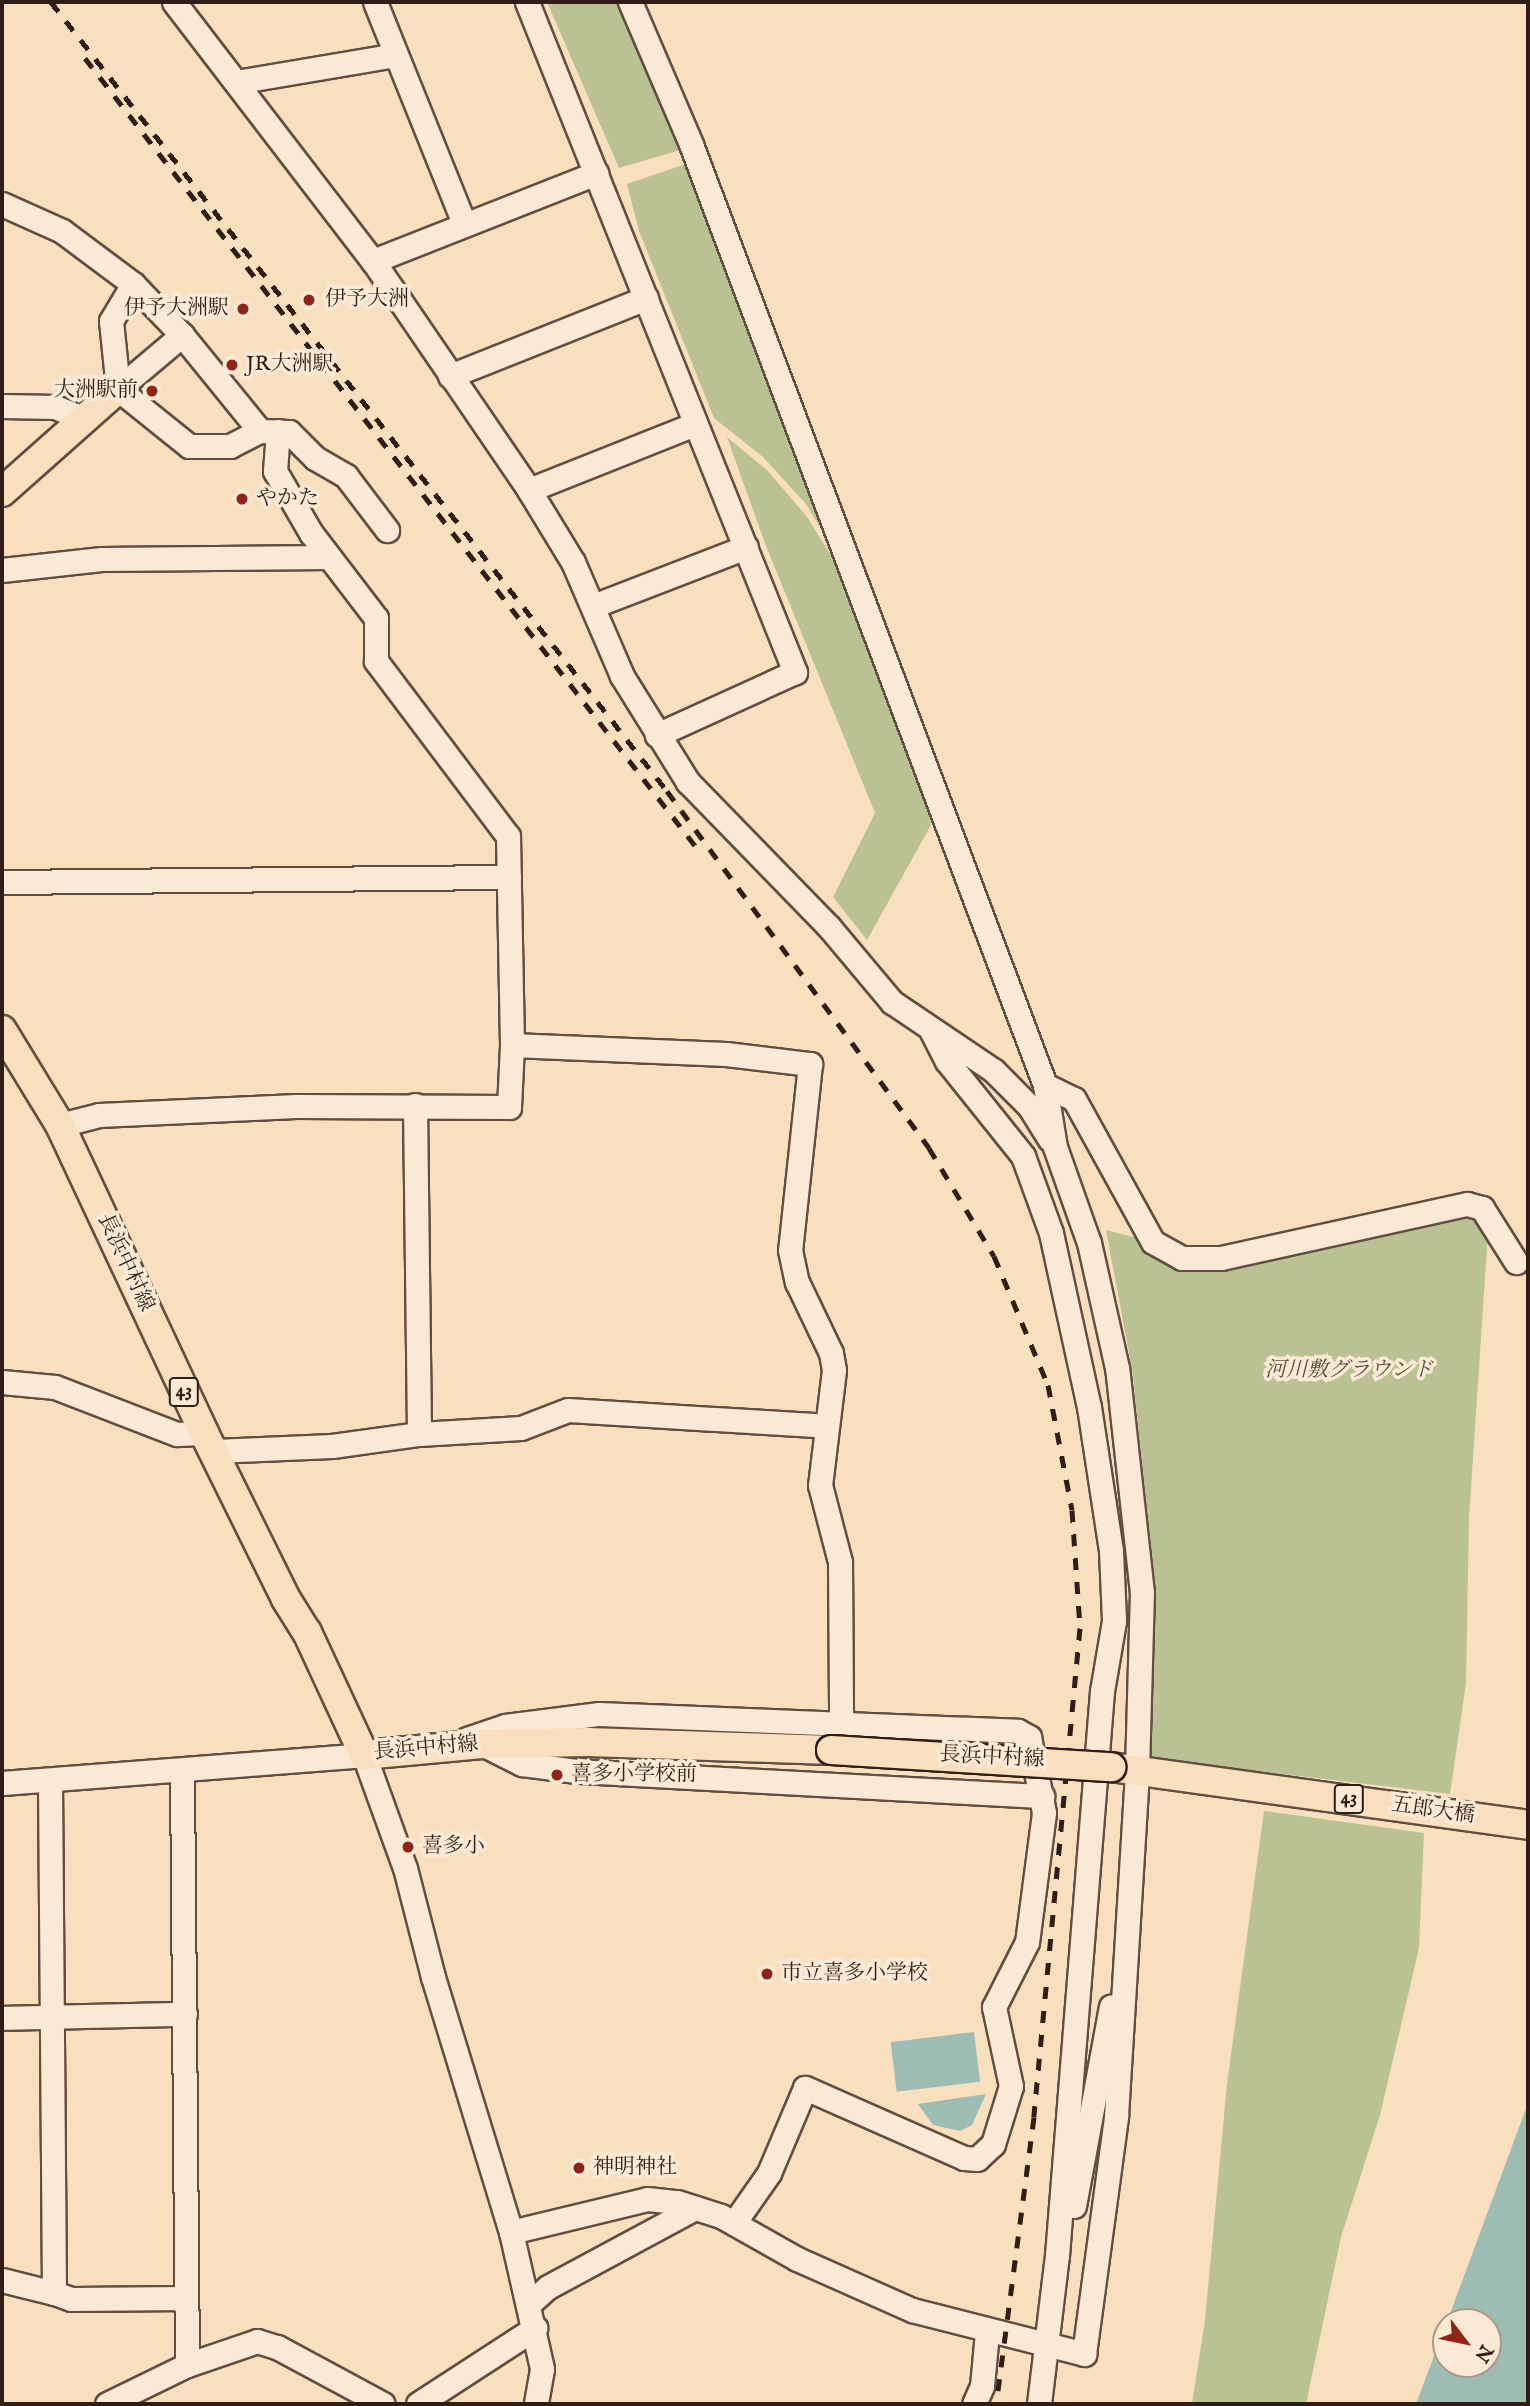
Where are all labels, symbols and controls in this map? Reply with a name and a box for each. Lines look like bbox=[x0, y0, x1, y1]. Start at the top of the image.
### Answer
place label: 伊予大洲 bbox=[325, 287, 409, 313]
marker: 伊予大洲 bbox=[299, 290, 319, 310]
place label: 伊予大洲駅 bbox=[124, 296, 229, 322]
marker: 伊予大洲駅 bbox=[235, 301, 251, 317]
place label: JR大洲駅 bbox=[246, 352, 333, 378]
marker: JR大洲駅 bbox=[224, 357, 240, 373]
place label: 大洲駅前 bbox=[54, 378, 138, 404]
marker: 大洲駅前 bbox=[144, 383, 160, 399]
place label: やかた bbox=[256, 486, 319, 512]
marker: やかた bbox=[234, 491, 250, 507]
street label: 長浜中村線 bbox=[91, 1210, 159, 1316]
park label: 河川敷グラウンド bbox=[1265, 1358, 1433, 1384]
road number: 43 bbox=[168, 1376, 200, 1408]
street label: 長浜中村線 bbox=[373, 1732, 479, 1766]
street label: 長浜中村線 bbox=[939, 1743, 1045, 1773]
place label: 喜多小学校前 bbox=[571, 1762, 697, 1788]
marker: 喜多小学校前 bbox=[549, 1767, 565, 1783]
road number: 43 bbox=[1333, 1784, 1365, 1814]
street label: 五郎大橋 bbox=[1390, 1793, 1476, 1829]
place label: 喜多小 bbox=[422, 1834, 485, 1860]
marker: 喜多小 bbox=[400, 1839, 416, 1855]
place label: 市立喜多小学校 bbox=[781, 1961, 928, 1987]
marker: 市立喜多小学校 bbox=[759, 1966, 775, 1982]
place label: 神明神社 bbox=[593, 2155, 677, 2181]
marker: 神明神社 bbox=[571, 2160, 587, 2176]
north arrow bbox=[1432, 2308, 1502, 2378]
text: N bbox=[1469, 2340, 1498, 2366]

